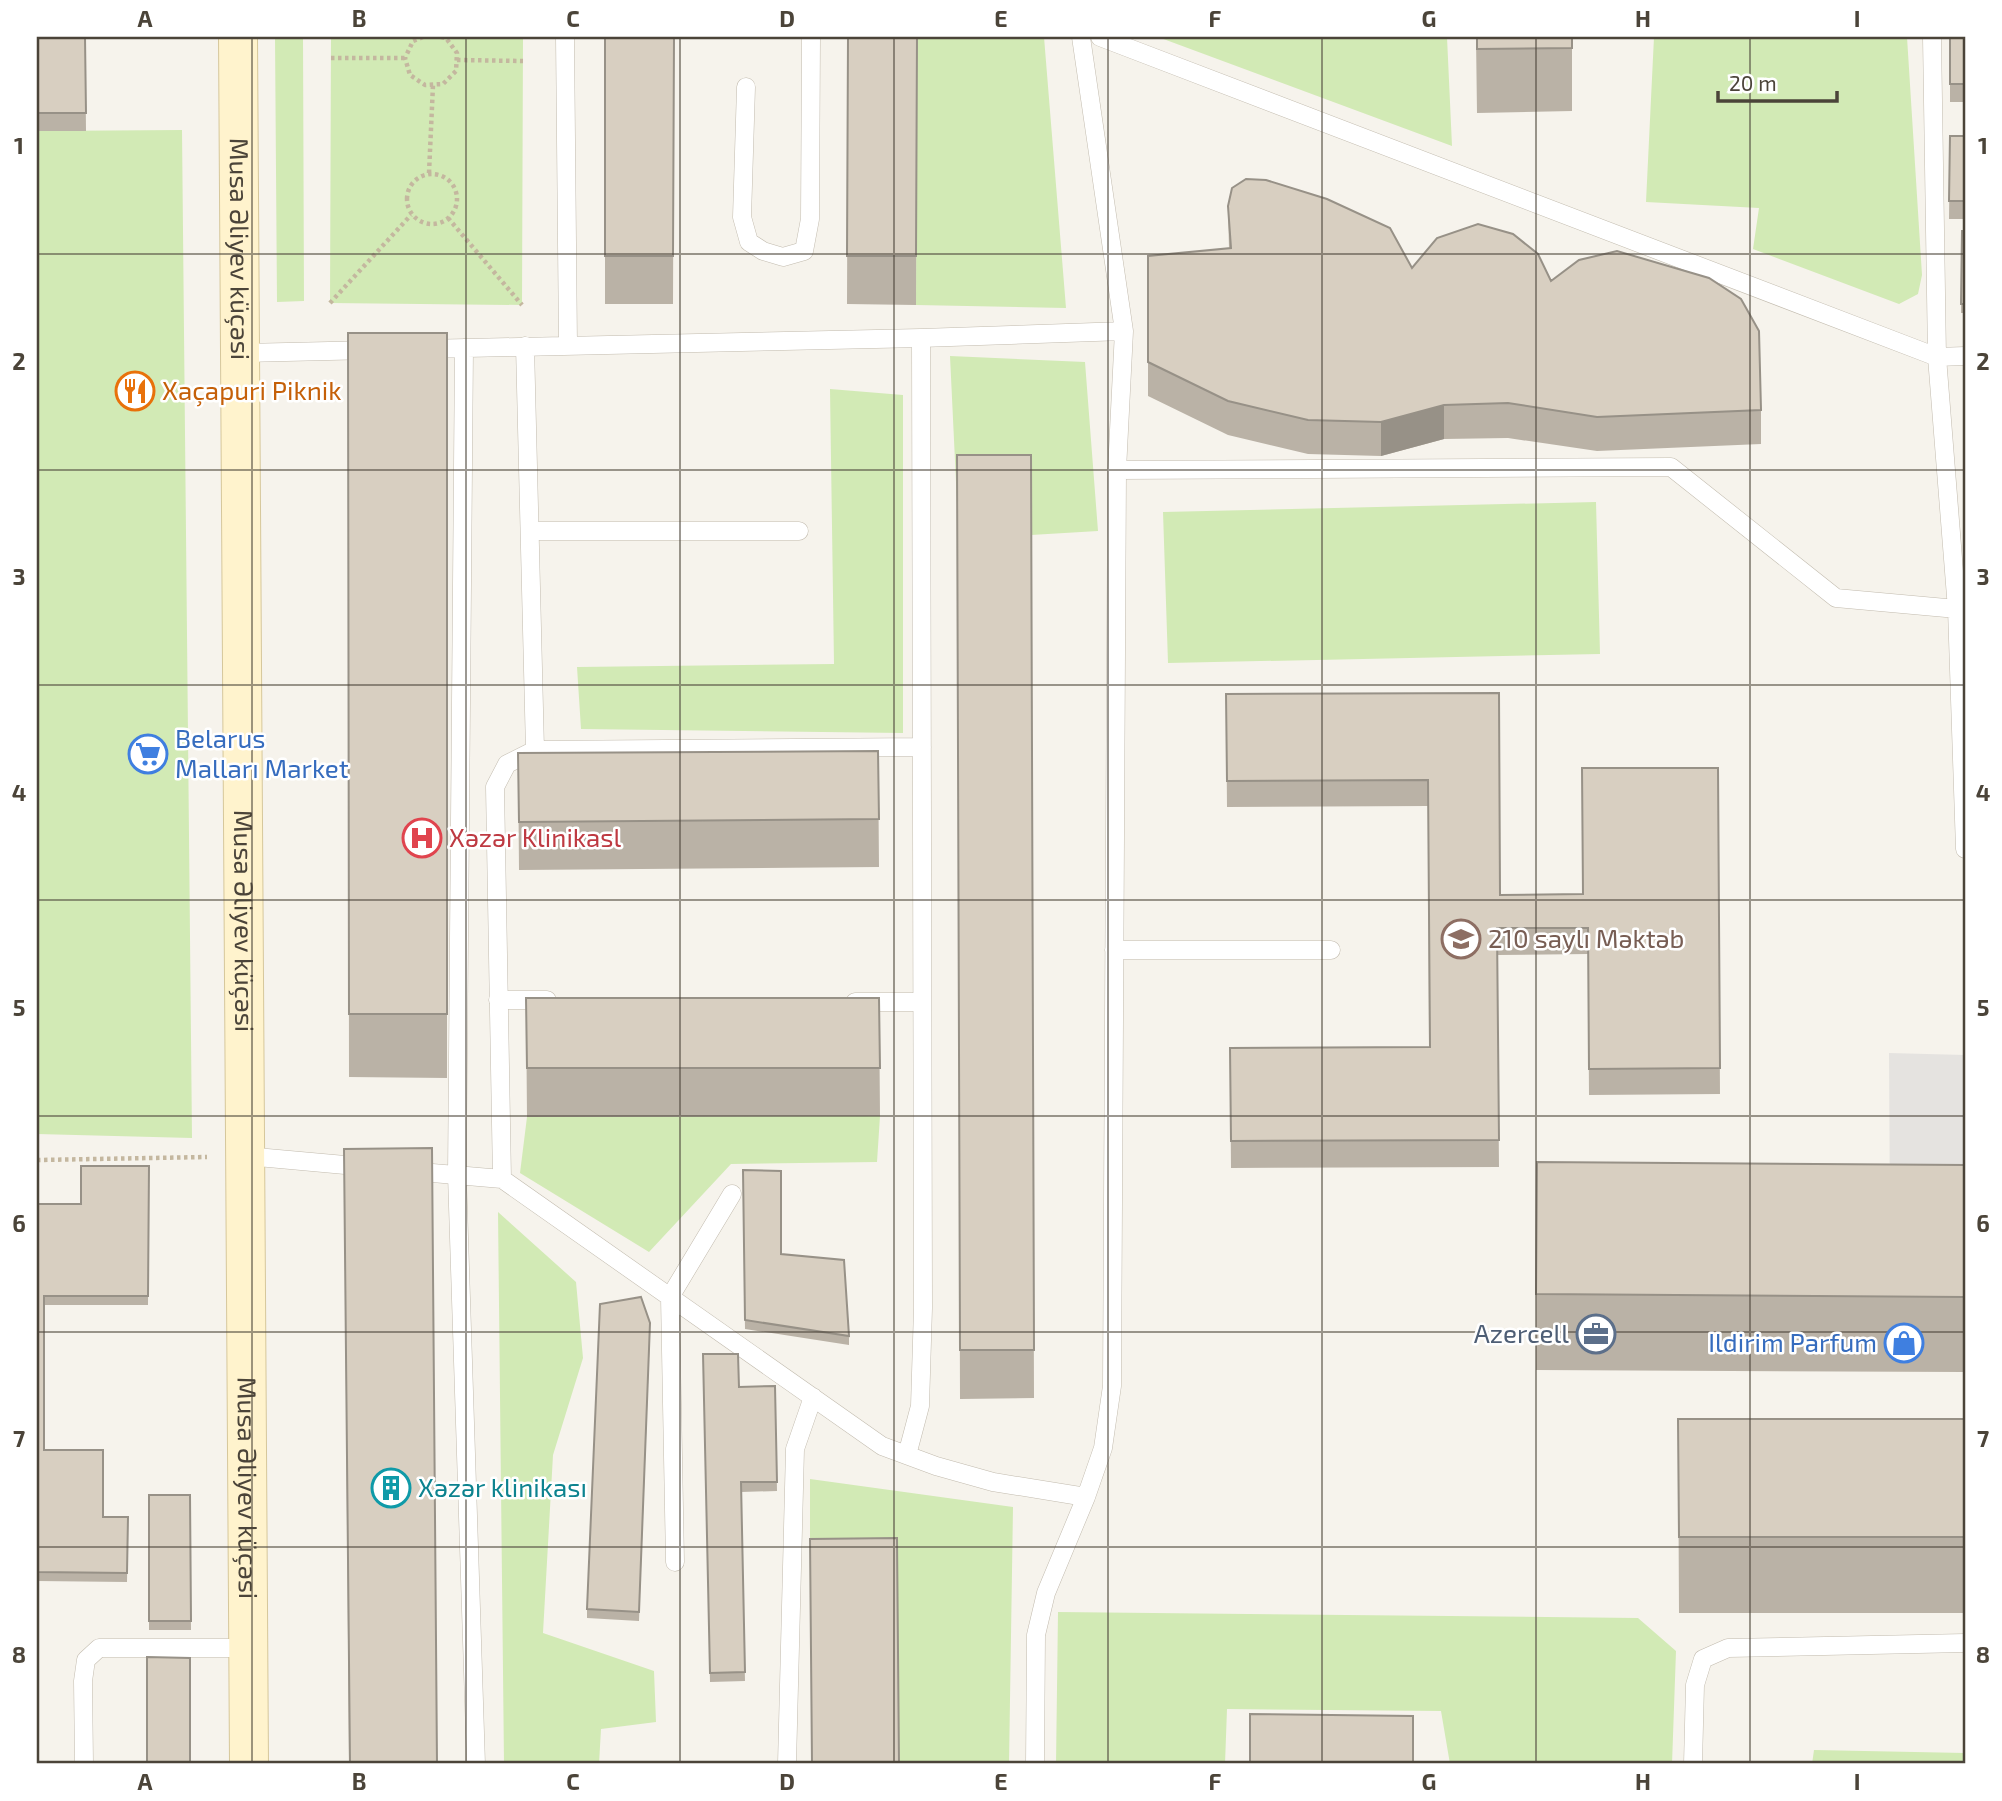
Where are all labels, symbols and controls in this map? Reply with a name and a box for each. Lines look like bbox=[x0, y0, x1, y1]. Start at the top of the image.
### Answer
text: A bbox=[137, 4, 153, 32]
text: B bbox=[352, 4, 366, 32]
text: C bbox=[566, 4, 580, 32]
text: D bbox=[779, 4, 795, 32]
text: E bbox=[994, 4, 1008, 32]
text: F bbox=[1209, 4, 1222, 32]
text: G bbox=[1422, 4, 1436, 32]
text: H bbox=[1635, 4, 1651, 32]
text: I bbox=[1854, 4, 1860, 32]
scale bar bbox=[1718, 60, 1838, 104]
text: 20 m bbox=[1729, 70, 1777, 95]
text: 1 bbox=[14, 131, 24, 159]
text: 1 bbox=[1978, 131, 1988, 159]
street label: Musa Əliyev küçəsi bbox=[224, 138, 257, 360]
text: 2 bbox=[12, 347, 26, 375]
text: 2 bbox=[1976, 347, 1990, 375]
restaurant icon: Xaçapuri Piknik bbox=[114, 370, 156, 412]
place label: Xaçapuri Piknik bbox=[162, 374, 342, 407]
text: 3 bbox=[12, 562, 26, 590]
text: 3 bbox=[1976, 562, 1990, 590]
place label: Belarus Malları Market bbox=[175, 722, 349, 783]
supermarket icon: Belarus Malları Market bbox=[127, 733, 169, 775]
text: 4 bbox=[12, 778, 26, 806]
text: 4 bbox=[1976, 778, 1990, 806]
street label: Musa Əliyev küçəsi bbox=[228, 810, 261, 1032]
hospital icon: Xəzər Klinikasl bbox=[401, 817, 443, 859]
place label: Xəzər Klinikasl bbox=[449, 821, 622, 852]
school or university icon: 210 saylı Məktəb bbox=[1440, 918, 1482, 960]
place label: 210 saylı Məktəb bbox=[1488, 922, 1684, 953]
text: 5 bbox=[13, 993, 25, 1021]
text: 5 bbox=[1977, 993, 1989, 1021]
text: 6 bbox=[12, 1209, 26, 1237]
text: 6 bbox=[1976, 1209, 1990, 1237]
office icon: Azercell bbox=[1575, 1313, 1617, 1355]
place label: Azercell bbox=[1474, 1317, 1569, 1348]
shop icon: Ildirim Parfum bbox=[1883, 1322, 1925, 1364]
place label: Ildirim Parfum bbox=[1708, 1326, 1877, 1357]
street label: Musa Əliyev küçəsi bbox=[232, 1377, 265, 1599]
text: 7 bbox=[13, 1424, 25, 1452]
text: 7 bbox=[1977, 1424, 1989, 1452]
building icon: Xəzər klinikası bbox=[370, 1467, 412, 1509]
place label: Xəzər klinikası bbox=[418, 1471, 587, 1502]
text: 8 bbox=[12, 1640, 26, 1668]
text: 8 bbox=[1976, 1640, 1990, 1668]
text: A bbox=[137, 1767, 153, 1795]
text: B bbox=[352, 1767, 366, 1795]
text: C bbox=[566, 1767, 580, 1795]
text: D bbox=[779, 1767, 795, 1795]
text: E bbox=[994, 1767, 1008, 1795]
text: F bbox=[1209, 1767, 1222, 1795]
text: G bbox=[1422, 1767, 1436, 1795]
text: H bbox=[1635, 1767, 1651, 1795]
text: I bbox=[1854, 1767, 1860, 1795]

